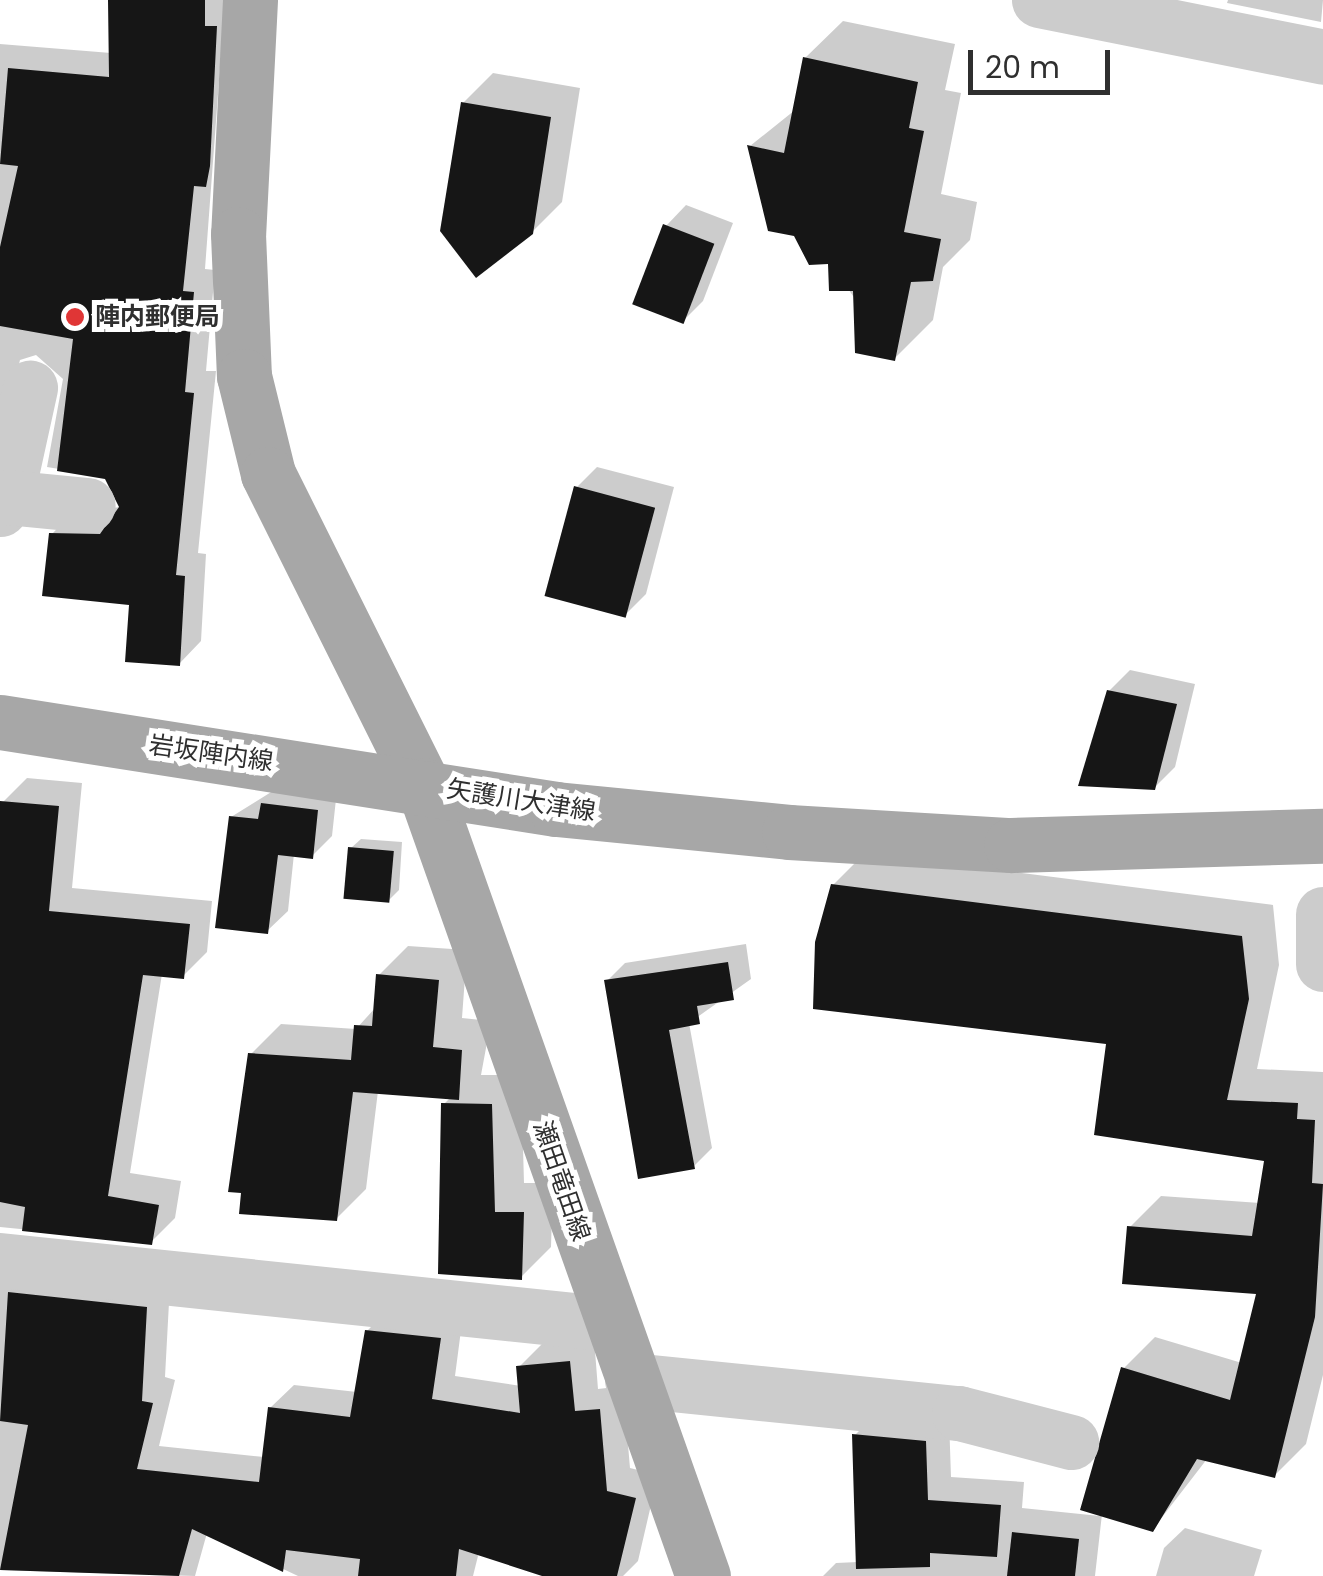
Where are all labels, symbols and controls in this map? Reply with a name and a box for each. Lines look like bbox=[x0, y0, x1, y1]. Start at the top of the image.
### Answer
scale bar bbox=[973, 30, 1116, 92]
text: 20 m bbox=[985, 46, 1060, 89]
place label: 陣内郵便局 bbox=[95, 302, 220, 332]
marker: 陣内郵便局 bbox=[64, 306, 86, 328]
street label: 岩坂陣内線 bbox=[147, 730, 275, 778]
street label: 矢護川大津線 bbox=[445, 774, 597, 828]
street label: 瀬田竜田線 bbox=[526, 1117, 596, 1245]

